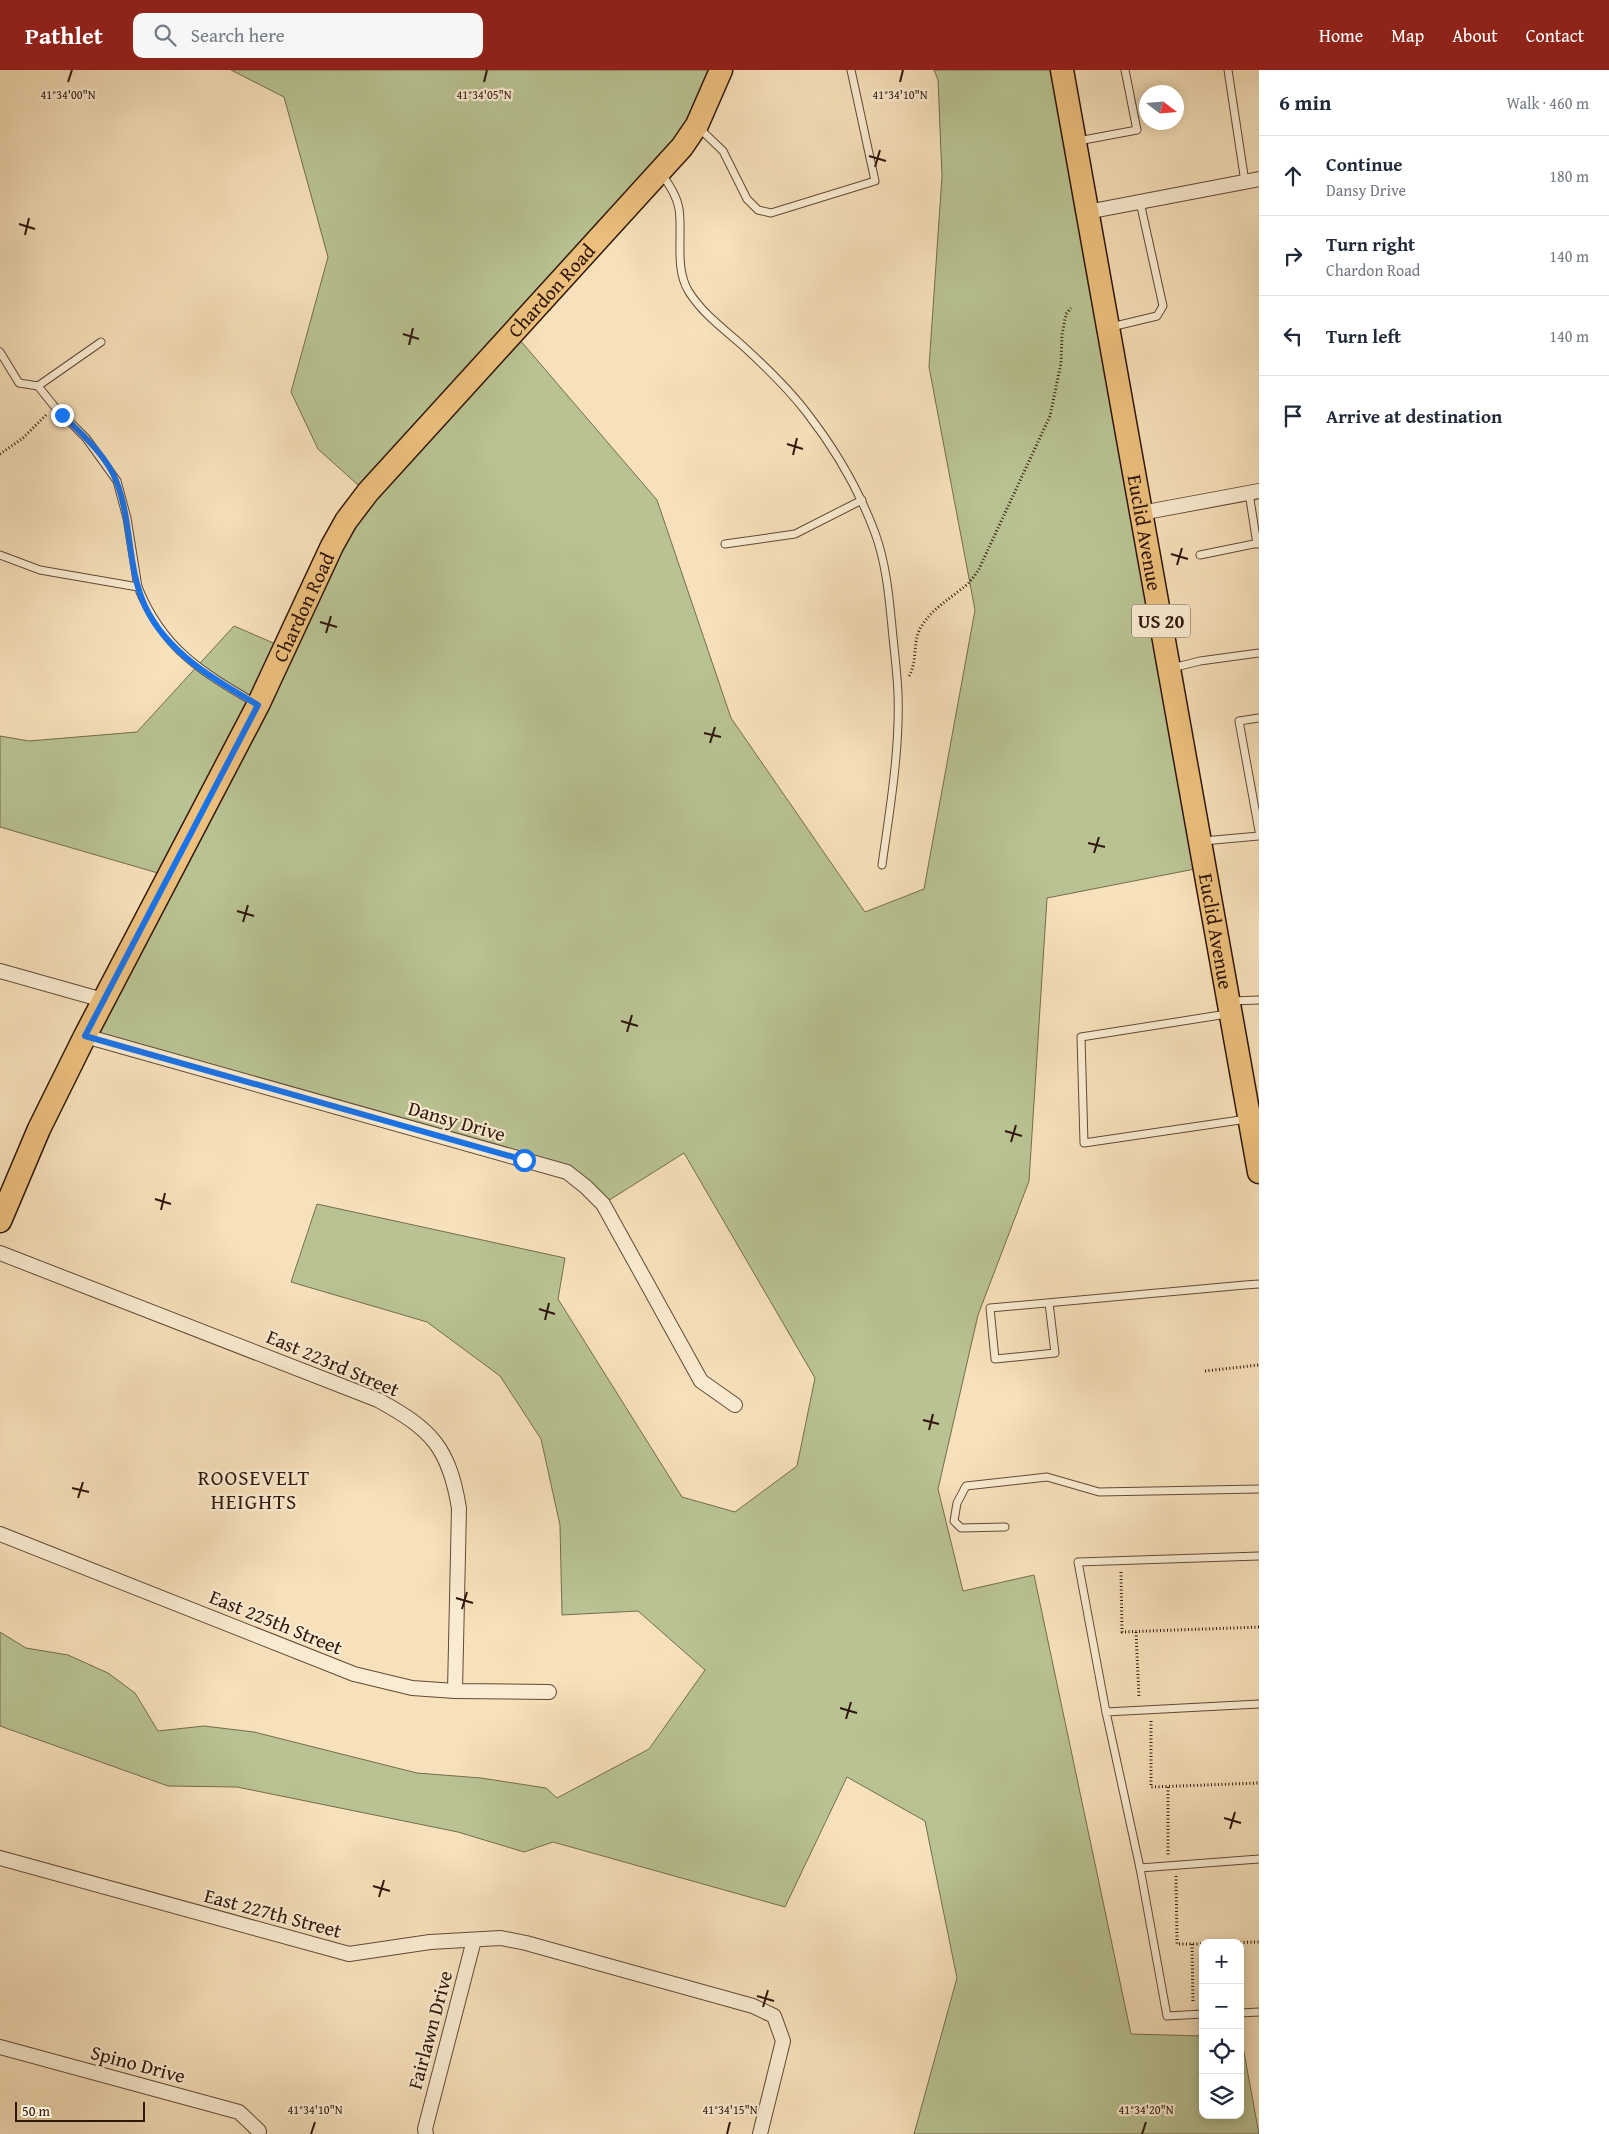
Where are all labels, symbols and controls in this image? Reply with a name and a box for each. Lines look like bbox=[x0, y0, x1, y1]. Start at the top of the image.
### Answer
search box bbox=[133, 13, 483, 58]
text: Pathlet bbox=[25, 18, 103, 53]
icon: search bbox=[151, 21, 179, 49]
text: Search here bbox=[191, 21, 285, 49]
text: Home bbox=[1319, 22, 1363, 49]
text: Map bbox=[1391, 22, 1424, 49]
text: About bbox=[1452, 22, 1498, 49]
text: Contact bbox=[1526, 22, 1584, 49]
north arrow bbox=[1139, 85, 1184, 130]
text: 41°34'00"N bbox=[40, 86, 96, 103]
text: 41°34'05"N bbox=[456, 86, 512, 103]
text: 41°34'10"N bbox=[872, 86, 928, 103]
text: 6 min bbox=[1279, 87, 1331, 118]
text: Walk · 460 m bbox=[1506, 91, 1589, 115]
text: Continue bbox=[1326, 150, 1403, 178]
icon: ahead bbox=[1279, 162, 1307, 190]
text: 180 m bbox=[1549, 164, 1589, 188]
text: Dansy Drive bbox=[1326, 178, 1406, 202]
text: Turn right bbox=[1326, 230, 1415, 258]
street label: Chardon Road bbox=[501, 237, 602, 344]
icon: right bbox=[1279, 242, 1307, 270]
text: 140 m bbox=[1549, 244, 1589, 268]
text: Chardon Road bbox=[1326, 258, 1420, 282]
icon: left bbox=[1279, 322, 1307, 350]
text: Turn left bbox=[1326, 322, 1401, 350]
text: 140 m bbox=[1549, 324, 1589, 348]
icon: arrive bbox=[1279, 402, 1307, 430]
text: Arrive at destination bbox=[1326, 402, 1502, 430]
route end bbox=[51, 404, 74, 427]
street label: Euclid Avenue bbox=[1121, 472, 1170, 593]
street label: Chardon Road bbox=[265, 547, 341, 667]
road number: US 20 bbox=[1132, 604, 1190, 638]
street label: Euclid Avenue bbox=[1192, 871, 1241, 992]
street label: Dansy Drive bbox=[405, 1093, 509, 1148]
route start bbox=[513, 1149, 536, 1172]
street label: East 223rd Street bbox=[262, 1322, 404, 1404]
district label: ROOSEVELT HEIGHTS bbox=[198, 1462, 310, 1517]
street label: East 225th Street bbox=[205, 1582, 347, 1661]
street label: East 227th Street bbox=[201, 1880, 345, 1945]
map controls bbox=[1199, 1939, 1244, 2119]
button: + bbox=[1199, 1939, 1244, 1984]
street label: Fairlawn Drive bbox=[400, 1967, 459, 2092]
button: − bbox=[1199, 1984, 1244, 2029]
button: locate bbox=[1199, 2029, 1244, 2074]
street label: Spino Drive bbox=[88, 2037, 189, 2090]
button: layers bbox=[1199, 2074, 1244, 2119]
scale bar bbox=[15, 2099, 145, 2122]
text: 50 m bbox=[22, 2101, 50, 2121]
text: 41°34'10"N bbox=[287, 2101, 343, 2118]
text: 41°34'15"N bbox=[702, 2101, 758, 2118]
text: 41°34'20"N bbox=[1118, 2101, 1174, 2118]

